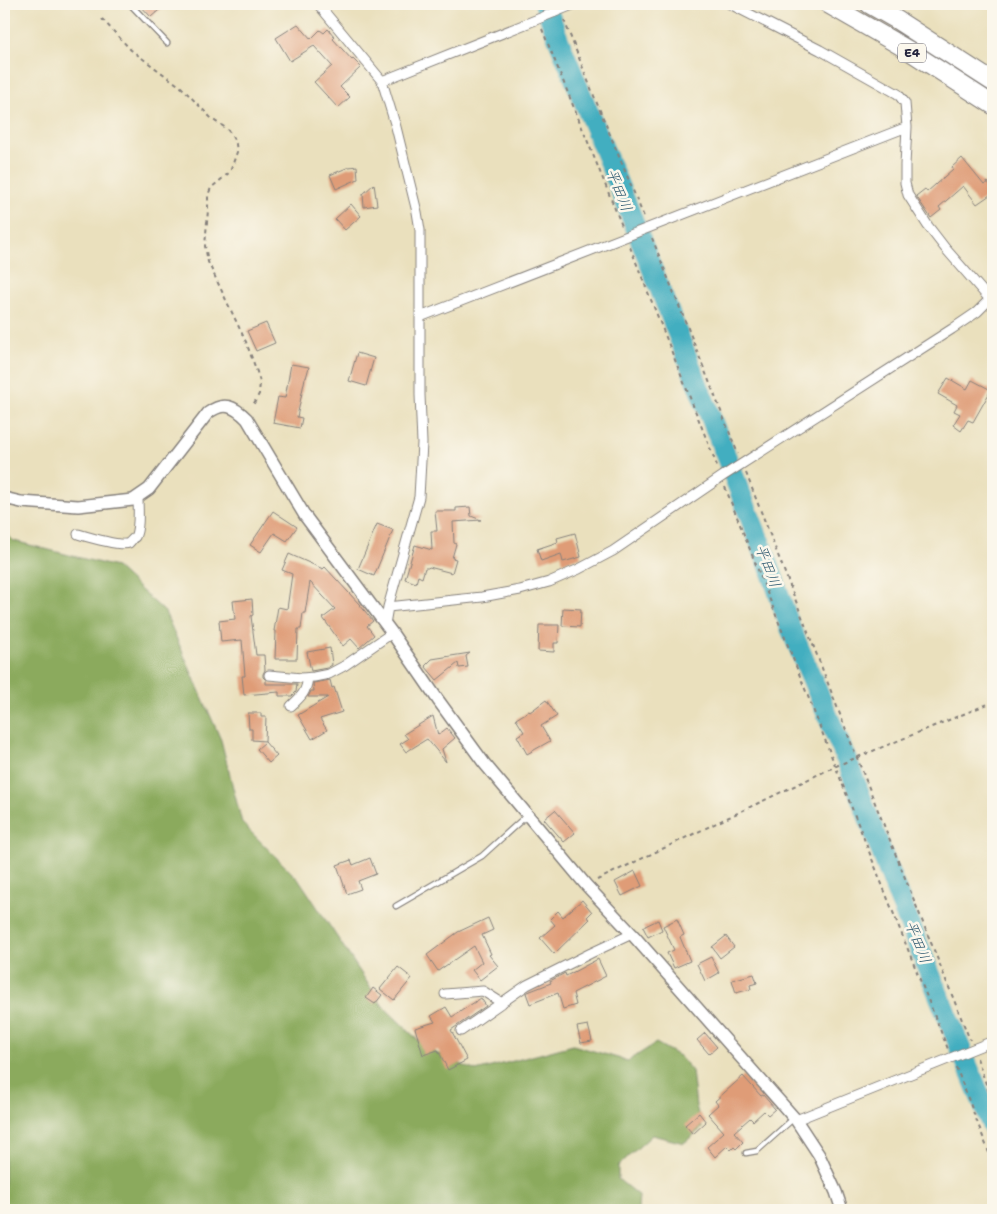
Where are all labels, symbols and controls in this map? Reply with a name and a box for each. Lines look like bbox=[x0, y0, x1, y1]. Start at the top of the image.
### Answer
road number: E4 bbox=[898, 44, 926, 62]
water label: 平田川 bbox=[601, 165, 637, 215]
water label: 平田川 bbox=[751, 541, 785, 591]
water label: 平田川 bbox=[900, 917, 936, 967]

